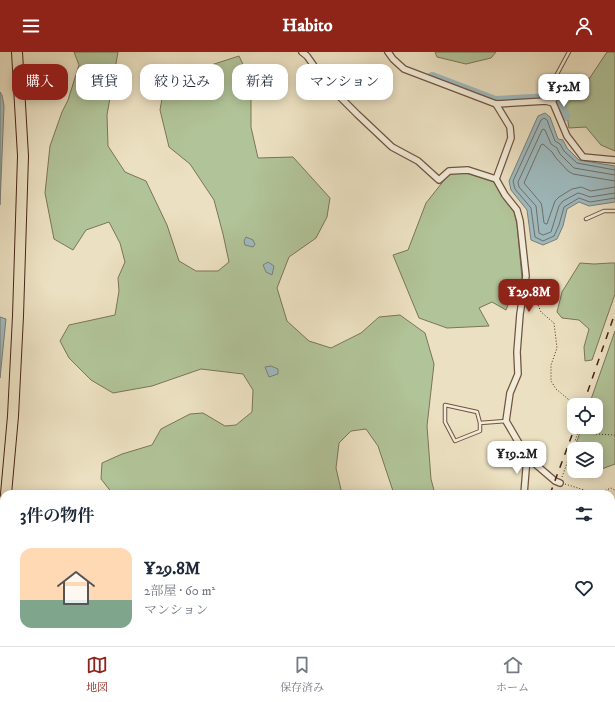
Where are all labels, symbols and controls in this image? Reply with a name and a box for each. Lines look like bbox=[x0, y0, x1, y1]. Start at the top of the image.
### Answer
icon: menu bbox=[20, 15, 42, 37]
text: Habito bbox=[282, 15, 333, 37]
icon: person bbox=[573, 15, 595, 37]
chip: 購入 bbox=[12, 64, 68, 100]
chip: 賃貸 bbox=[76, 64, 132, 100]
chip: 絞り込み bbox=[140, 64, 224, 100]
chip: 新着 bbox=[232, 64, 288, 100]
chip: マンション bbox=[296, 64, 393, 100]
pin: ¥52M bbox=[540, 74, 588, 108]
text: ¥52M bbox=[547, 79, 581, 95]
pin: ¥29.8M bbox=[496, 279, 562, 313]
text: ¥29.8M bbox=[507, 284, 551, 300]
map controls bbox=[567, 398, 603, 478]
button: locate bbox=[567, 398, 603, 434]
pin: ¥19.2M bbox=[484, 441, 550, 475]
button: layers bbox=[567, 442, 603, 478]
text: ¥19.2M bbox=[496, 446, 538, 462]
icon: filters bbox=[573, 503, 595, 525]
text: 3件の物件 bbox=[20, 505, 94, 527]
text: ¥29.8M bbox=[144, 558, 200, 580]
icon: home bbox=[52, 564, 100, 612]
icon: heart bbox=[573, 577, 595, 599]
text: 2部屋 · 60 m² bbox=[144, 583, 215, 599]
text: マンション bbox=[144, 602, 208, 618]
tab: 地図 bbox=[86, 654, 108, 695]
tab: 保存済み bbox=[280, 654, 324, 695]
tab: ホーム bbox=[496, 654, 529, 695]

